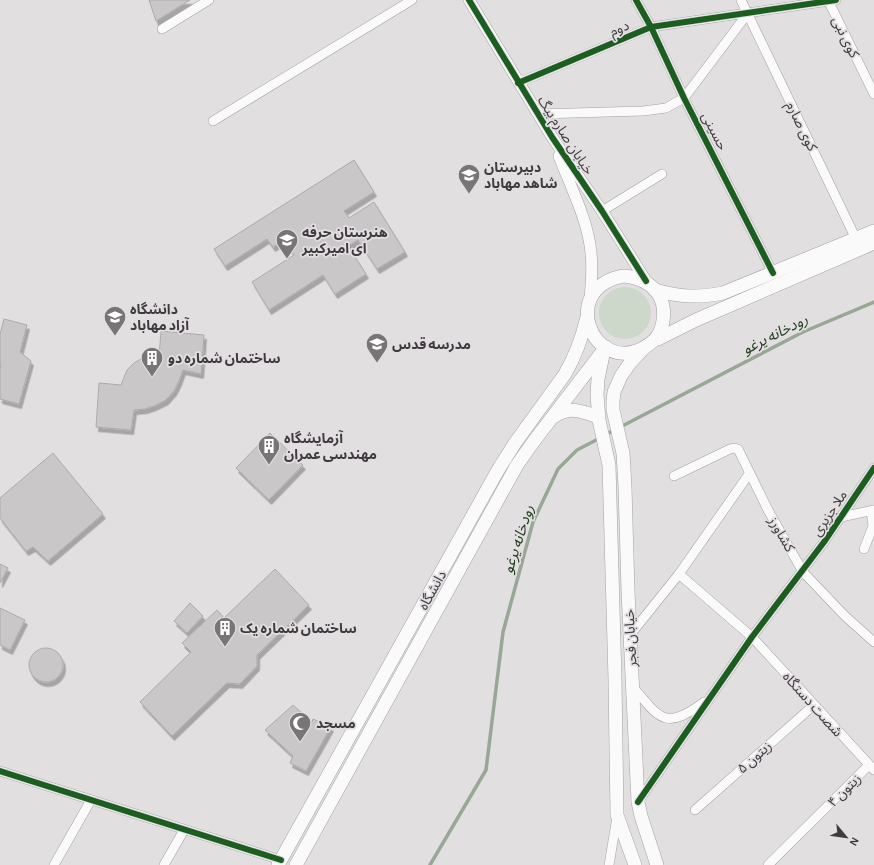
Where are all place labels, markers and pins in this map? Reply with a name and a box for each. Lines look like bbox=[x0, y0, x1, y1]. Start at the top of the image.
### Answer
place label: دبیرستان شاهد مهاباد bbox=[484, 161, 558, 191]
school or university icon: دبیرستان شاهد مهاباد bbox=[456, 162, 482, 195]
place label: هنرستان حرفه ای امیرکبیر bbox=[301, 224, 388, 257]
school or university icon: هنرستان حرفه ای امیرکبیر bbox=[274, 227, 300, 260]
place label: دانشگاه آزاد مهاباد bbox=[130, 301, 190, 334]
school or university icon: دانشگاه آزاد مهاباد bbox=[102, 304, 128, 337]
school or university icon: مدرسه قدس bbox=[364, 331, 390, 364]
place label: مدرسه قدس bbox=[392, 337, 471, 353]
building icon: ساختمان شماره دو bbox=[139, 345, 165, 378]
place label: ساختمان شماره دو bbox=[168, 352, 281, 367]
place label: آزمایشگاه مهندسی عمران bbox=[284, 430, 377, 463]
building icon: آزمایشگاه مهندسی عمران bbox=[256, 433, 282, 466]
building icon: ساختمان شماره یک bbox=[212, 615, 238, 648]
place label: ساختمان شماره یک bbox=[240, 622, 357, 637]
mosque icon: مسجد bbox=[287, 710, 313, 743]
place label: مسجد bbox=[316, 717, 356, 731]

